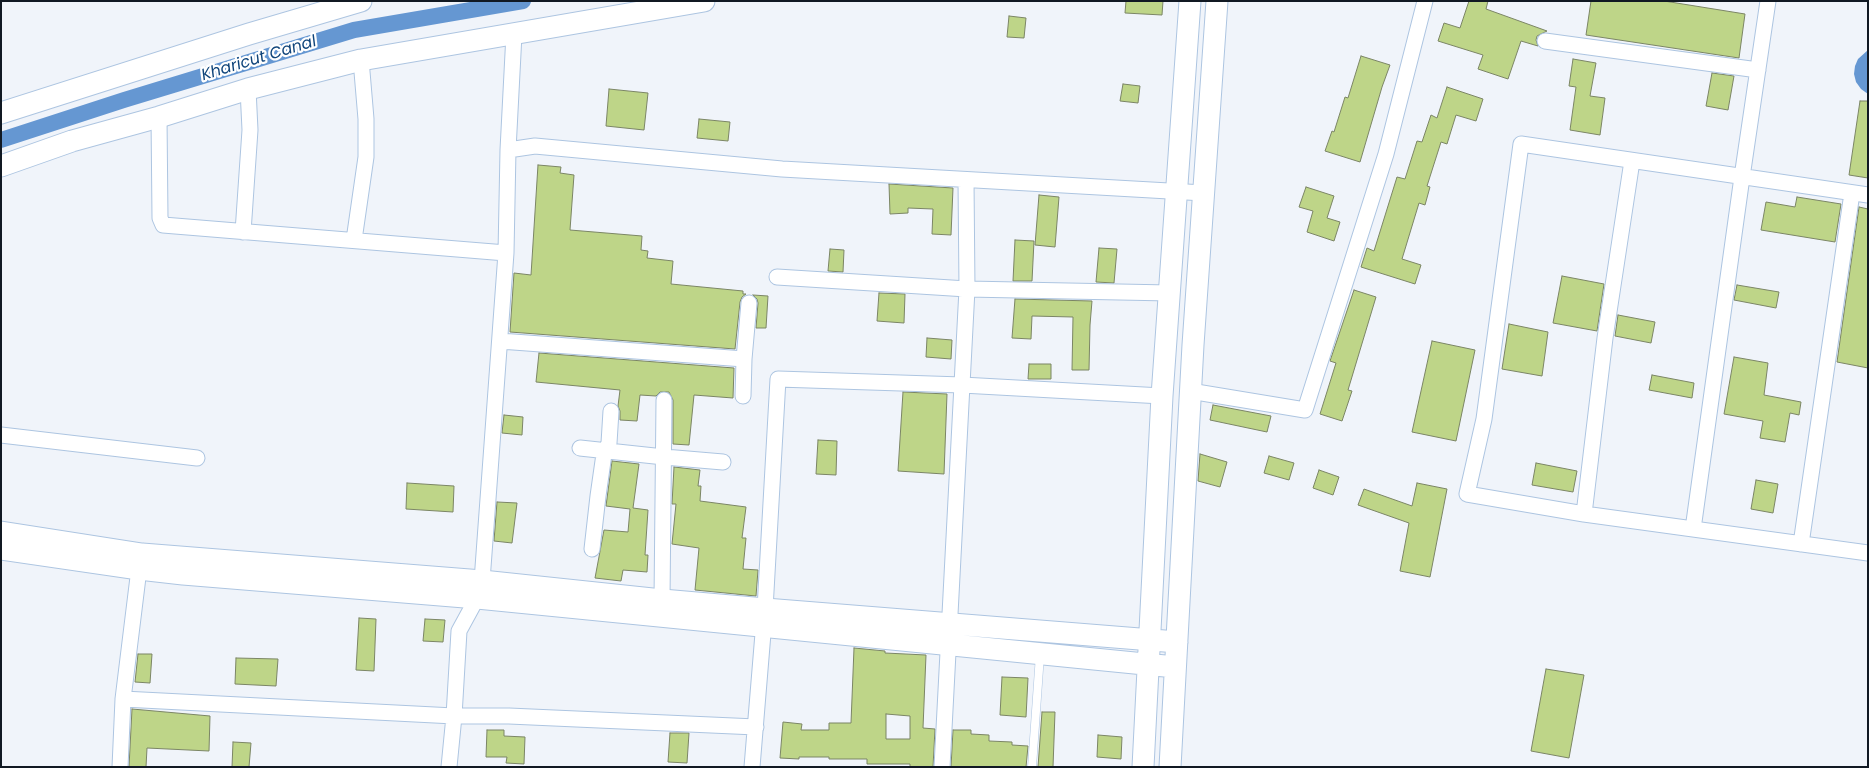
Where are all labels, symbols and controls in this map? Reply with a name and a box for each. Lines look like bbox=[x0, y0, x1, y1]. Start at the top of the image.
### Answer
water label: Kharicut Canal bbox=[199, 32, 319, 86]

